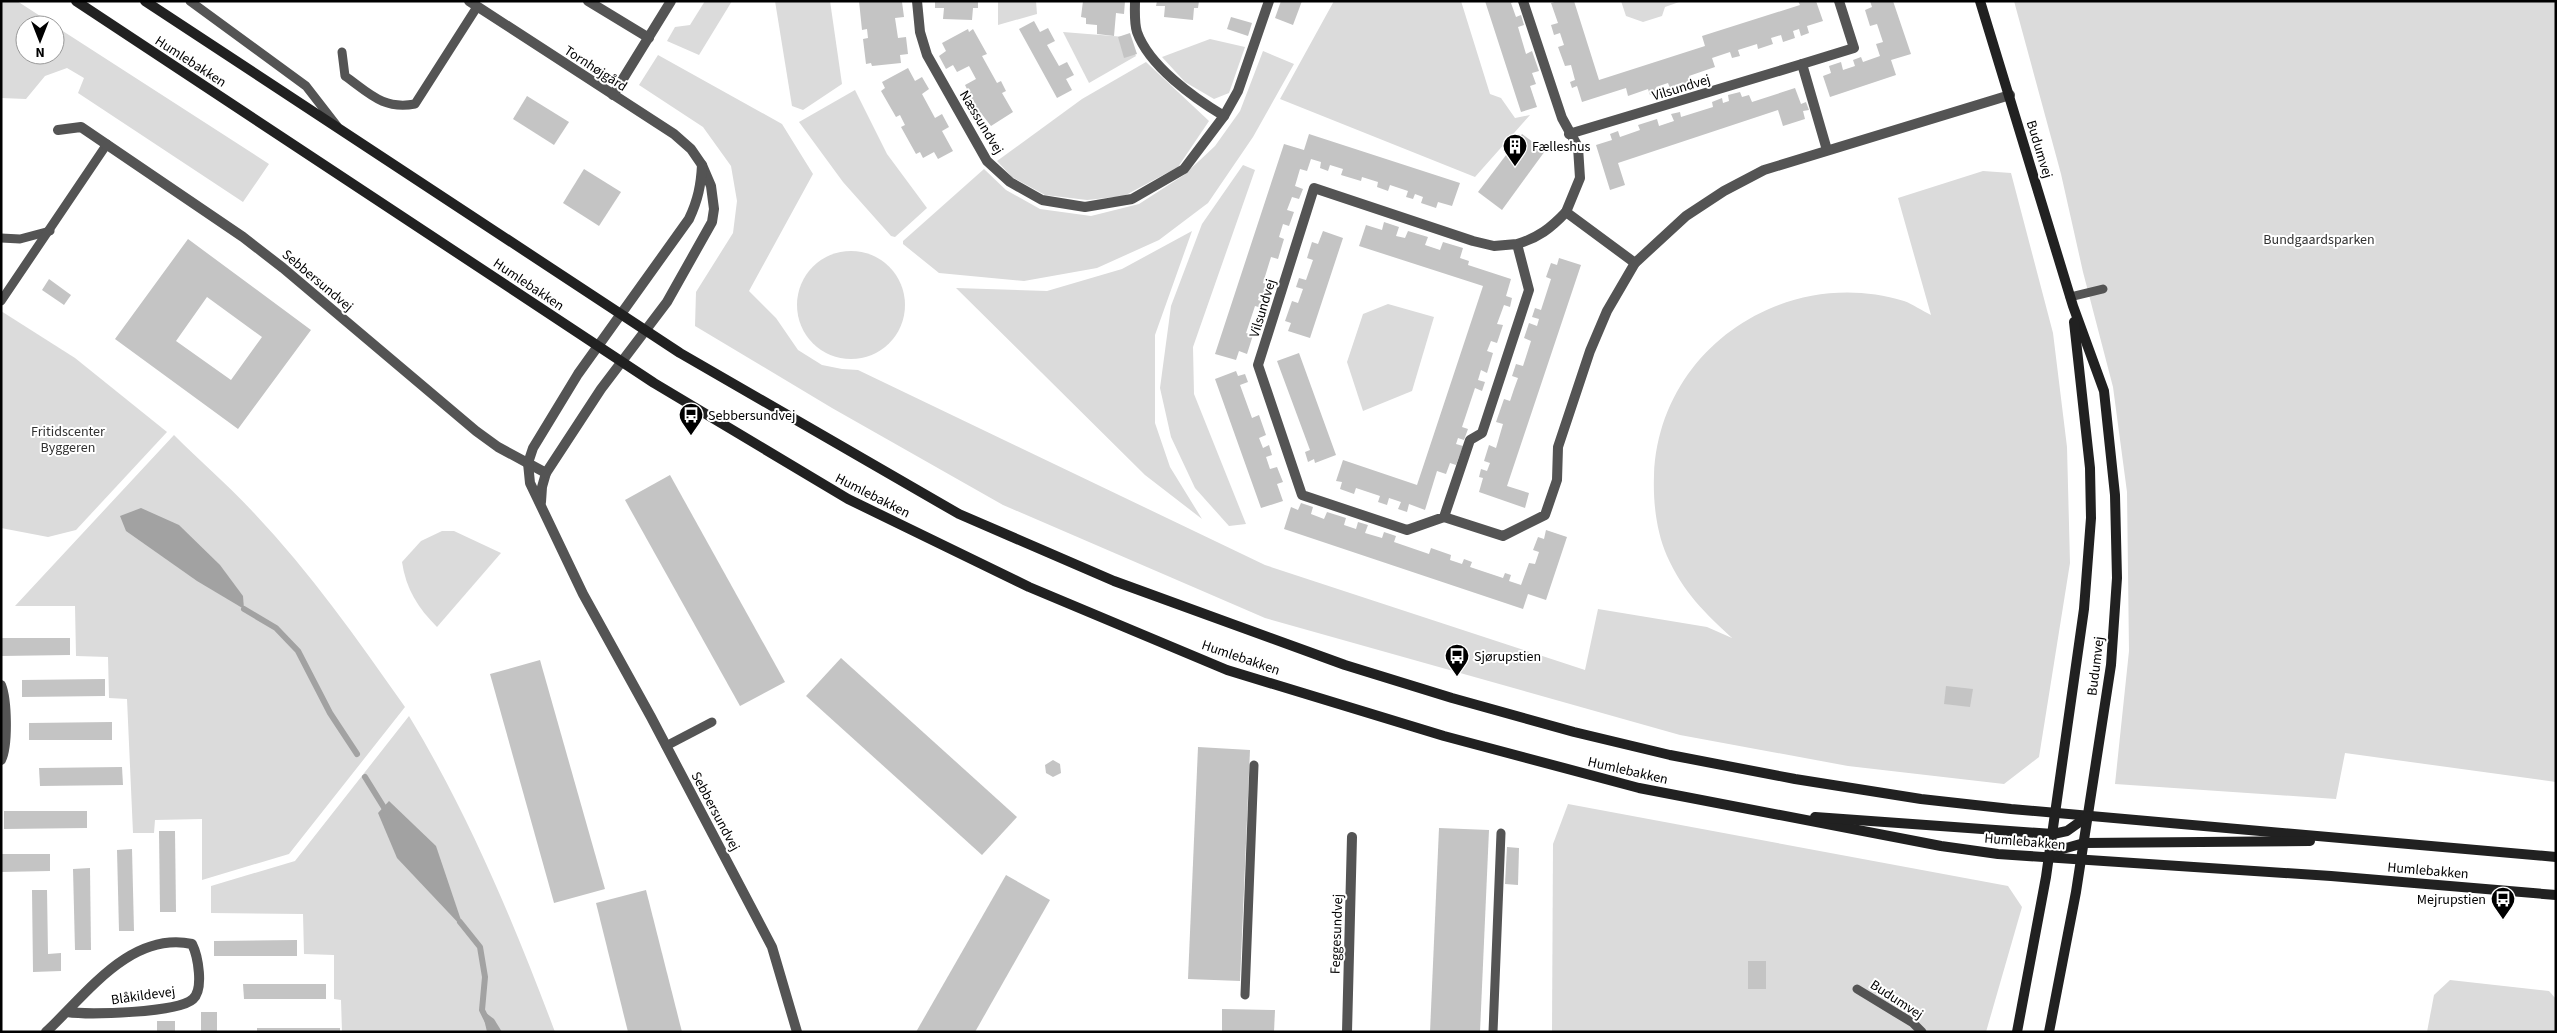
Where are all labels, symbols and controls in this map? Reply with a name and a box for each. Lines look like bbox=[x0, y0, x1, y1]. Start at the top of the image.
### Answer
north arrow bbox=[15, 15, 65, 65]
street label: Humlebakken bbox=[151, 31, 230, 92]
street label: Tornhøjgård bbox=[560, 41, 631, 97]
text: N bbox=[35, 42, 45, 62]
street label: Vilsundvej bbox=[1650, 70, 1713, 106]
street label: Næssundvej bbox=[954, 87, 1008, 158]
street label: Budumvej bbox=[2021, 118, 2057, 181]
building icon: Fælleshus bbox=[1502, 133, 1528, 167]
place label: Fælleshus bbox=[1532, 137, 1591, 157]
park label: Bundgaardsparken bbox=[2263, 230, 2375, 250]
street label: Sebbersundvej bbox=[277, 245, 357, 317]
street label: Humlebakken bbox=[489, 254, 568, 316]
street label: Vilsundvej bbox=[1245, 277, 1281, 340]
bus stop icon: Sebbersundvej bbox=[678, 402, 704, 436]
place label: Sebbersundvej bbox=[708, 406, 795, 426]
park label: Fritidscenter Byggeren bbox=[31, 422, 105, 458]
street label: Humlebakken bbox=[832, 468, 913, 523]
street label: Humlebakken bbox=[1199, 635, 1283, 681]
street label: Budumvej bbox=[2082, 635, 2110, 697]
bus stop icon: Sjørupstien bbox=[1444, 643, 1470, 677]
place label: Sjørupstien bbox=[1474, 647, 1541, 667]
street label: Humlebakken bbox=[1586, 752, 1670, 790]
street label: Sebbersundvej bbox=[686, 768, 744, 855]
street label: Humlebakken bbox=[1983, 828, 2066, 856]
street label: Humlebakken bbox=[2386, 857, 2469, 885]
bus stop icon: Mejrupstien bbox=[2490, 886, 2516, 920]
place label: Mejrupstien bbox=[2417, 890, 2486, 910]
street label: Feggesundvej bbox=[1326, 894, 1348, 974]
street label: Budumvej bbox=[1866, 975, 1927, 1024]
street label: Blåkildevej bbox=[110, 982, 176, 1010]

